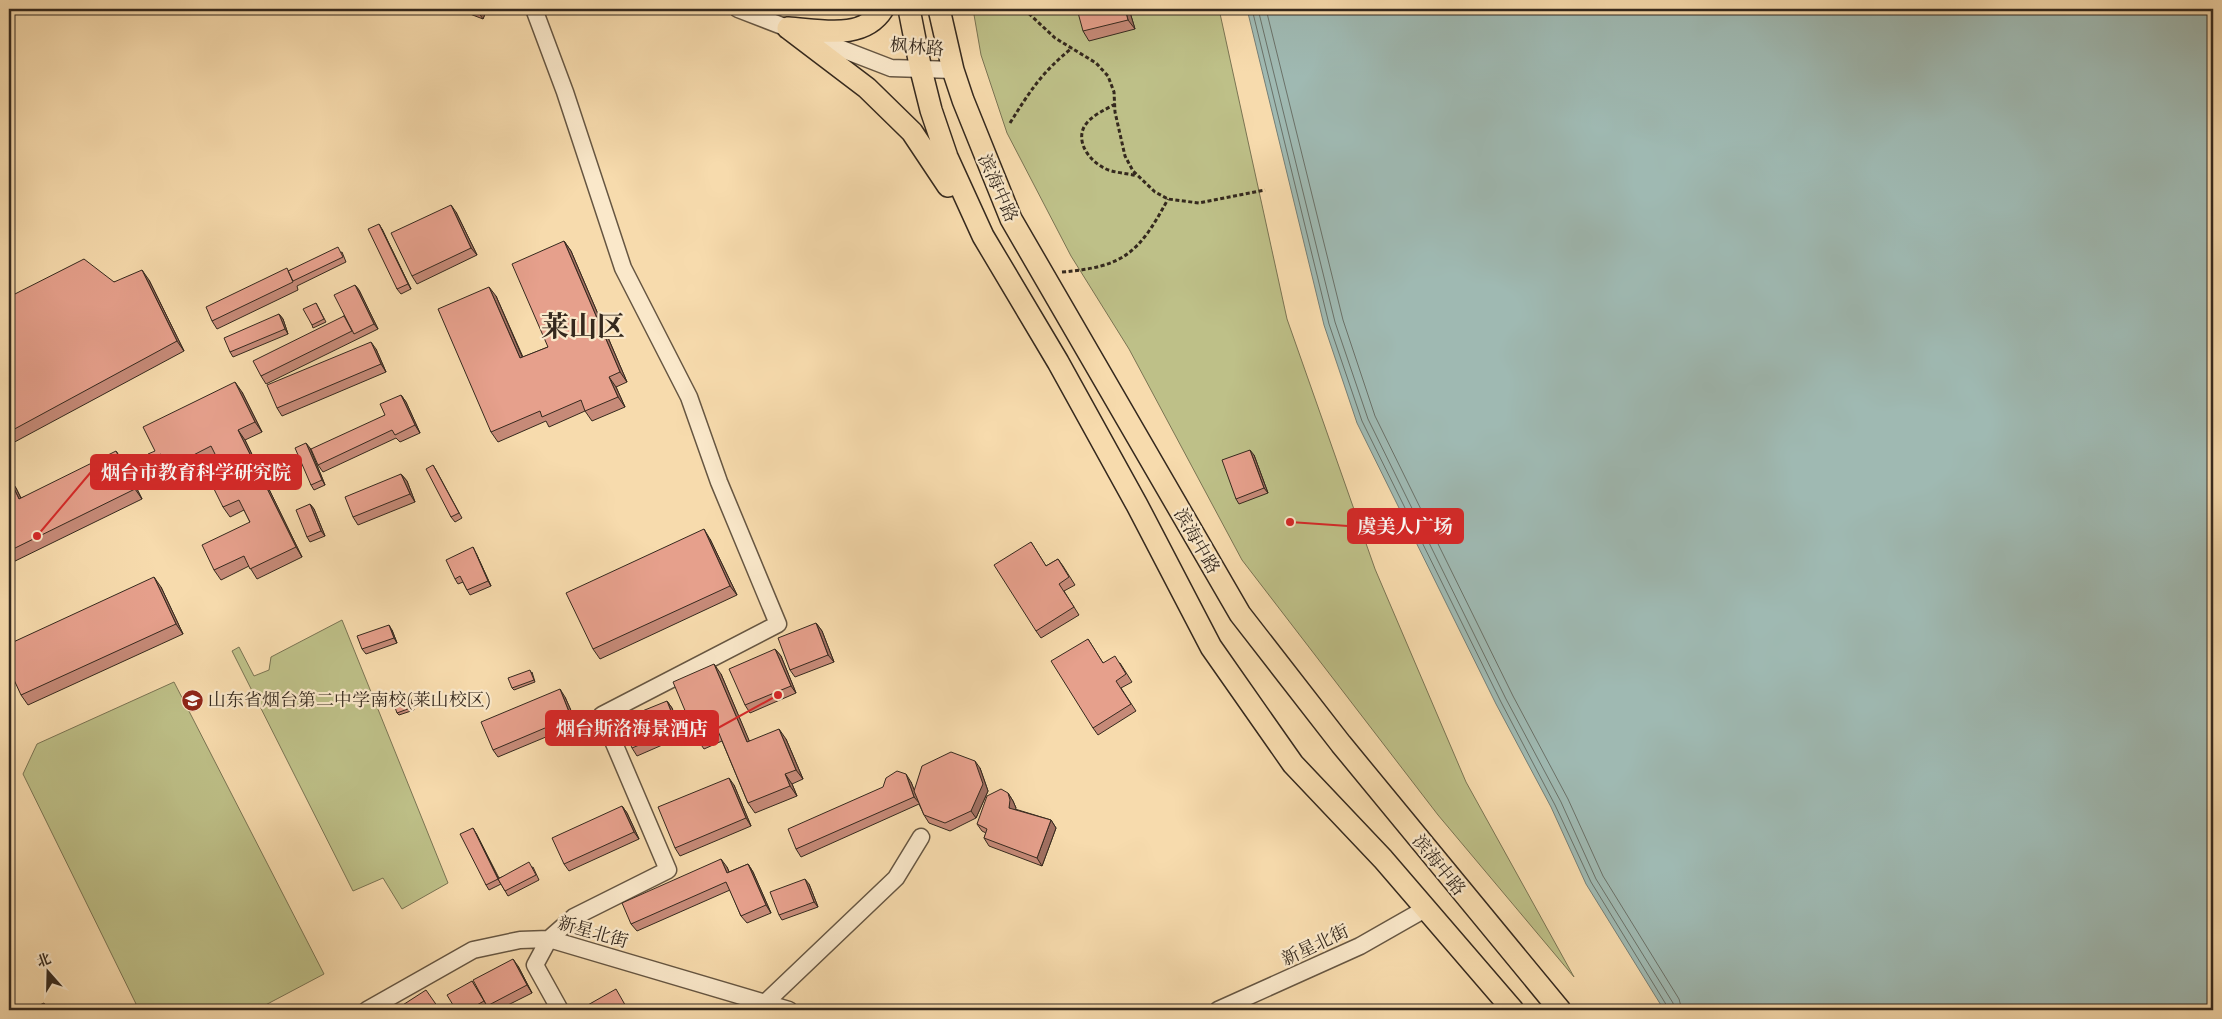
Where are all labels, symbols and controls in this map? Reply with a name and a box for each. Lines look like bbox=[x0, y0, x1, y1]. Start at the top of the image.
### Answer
street label: 枫林路 bbox=[889, 35, 945, 59]
street label: 滨海中路 bbox=[974, 151, 1022, 225]
district label: 莱山区 bbox=[541, 311, 625, 343]
callout: 烟台市教育科学研究院 bbox=[91, 455, 301, 489]
text: 烟台市教育科学研究院 bbox=[101, 462, 291, 484]
street label: 滨海中路 bbox=[1170, 505, 1224, 577]
callout: 虞美人广场 bbox=[1348, 509, 1463, 543]
text: 虞美人广场 bbox=[1357, 516, 1453, 538]
school or university icon: 山东省烟台第二中学南校(莱山校区) bbox=[180, 688, 204, 712]
place label: 山东省烟台第二中学南校(莱山校区) bbox=[208, 690, 491, 710]
callout: 烟台斯洛海景酒店 bbox=[546, 711, 718, 745]
text: 烟台斯洛海景酒店 bbox=[556, 718, 708, 740]
street label: 滨海中路 bbox=[1409, 831, 1469, 899]
street label: 新星北街 bbox=[556, 912, 630, 952]
street label: 新星北街 bbox=[1278, 921, 1352, 969]
north arrow bbox=[22, 946, 72, 996]
text: 北 bbox=[35, 951, 53, 970]

